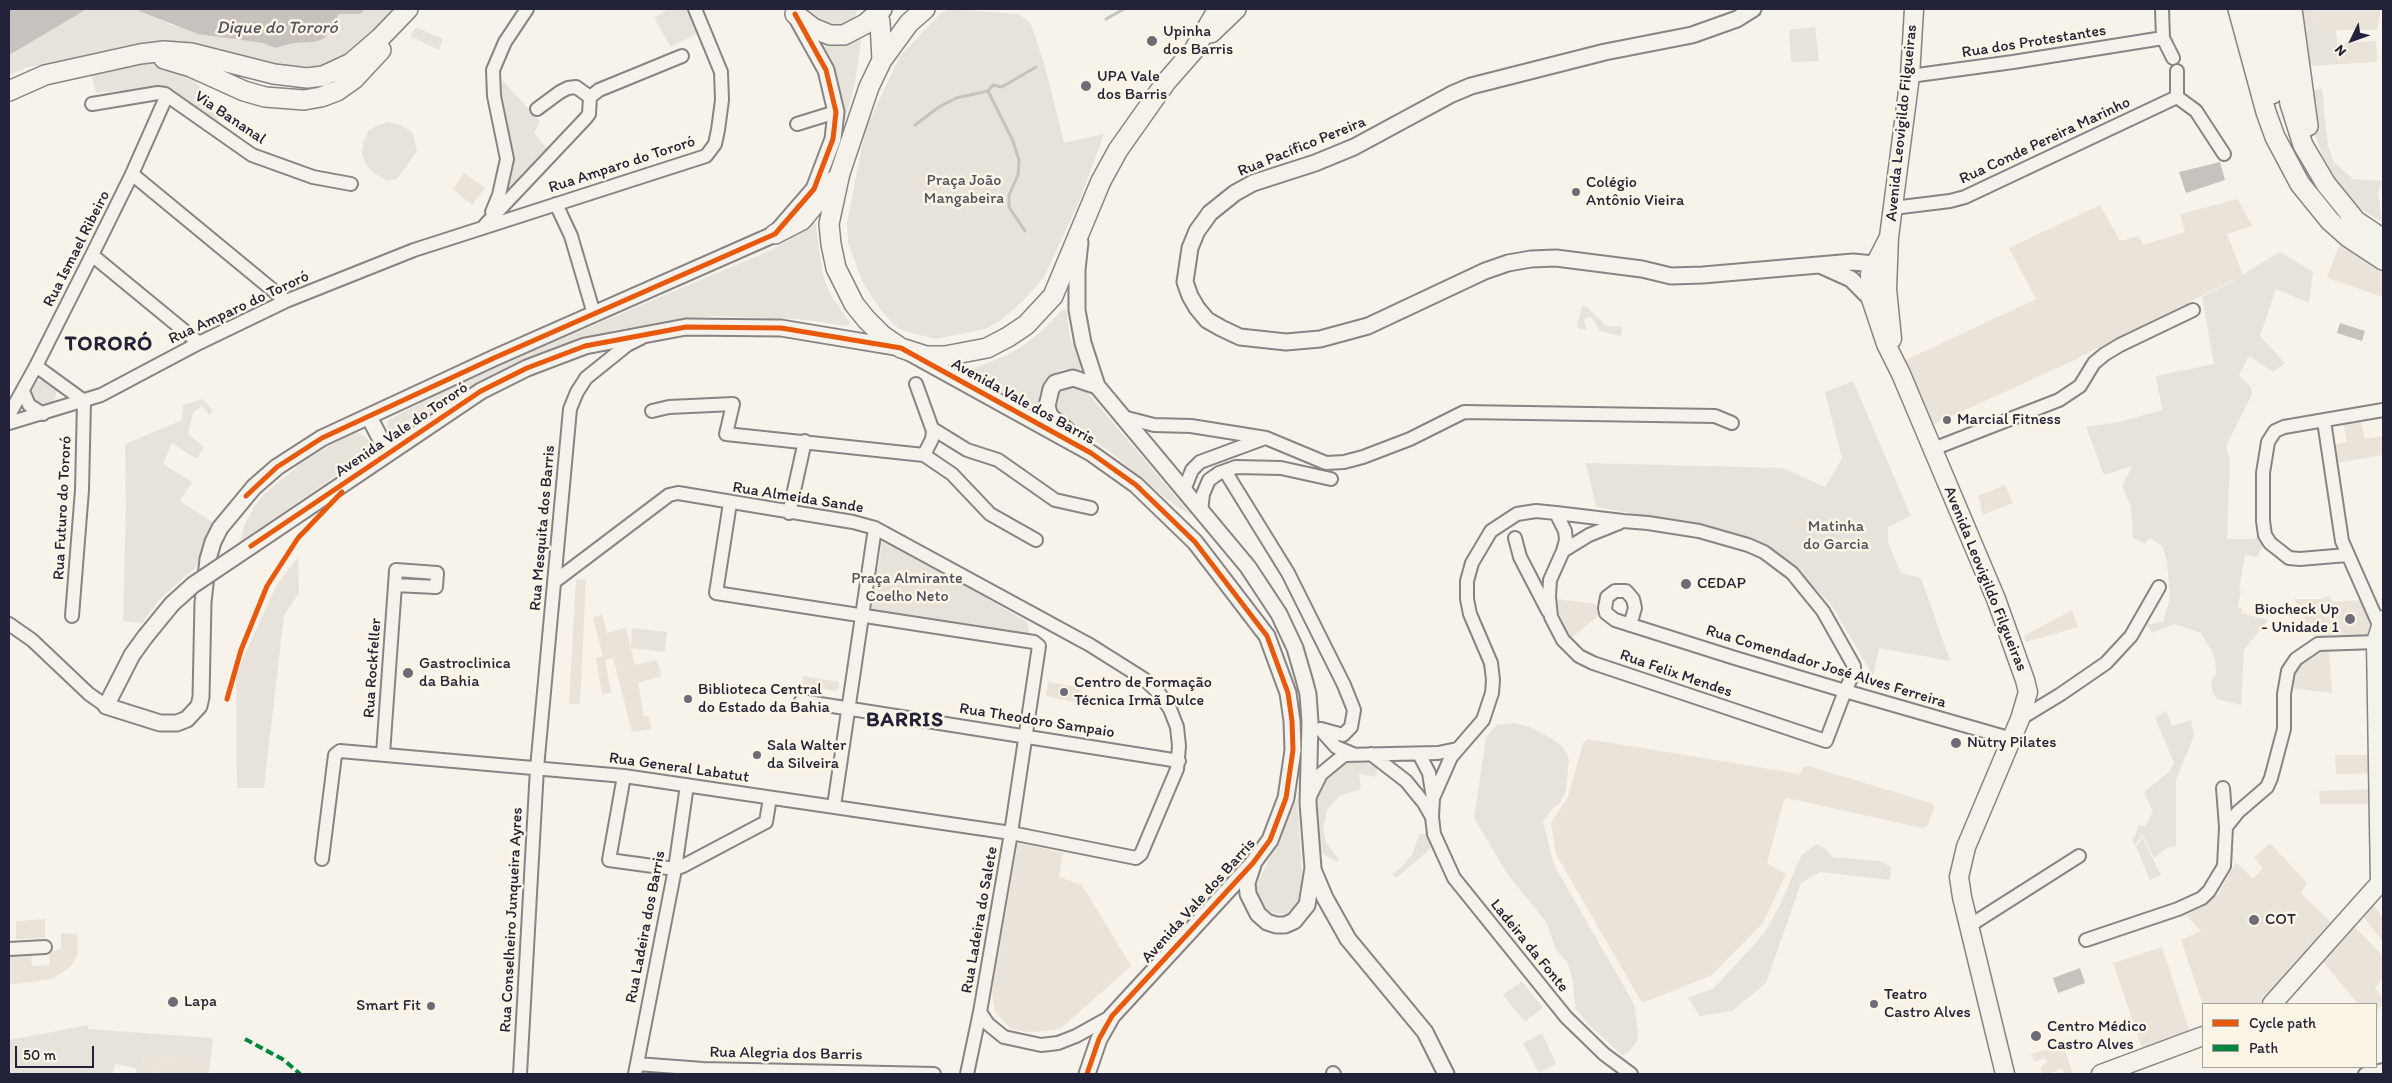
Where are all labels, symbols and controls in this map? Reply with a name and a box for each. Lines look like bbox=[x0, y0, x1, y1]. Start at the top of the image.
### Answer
north arrow bbox=[2327, 15, 2377, 65]
water label: Dique do Tororó bbox=[216, 17, 338, 39]
street label: Rua dos Protestantes bbox=[1960, 21, 2108, 63]
place label: Upinha dos Barris bbox=[1163, 22, 1233, 60]
street label: Avenida Leovigildo Filgueiras bbox=[1882, 24, 1922, 222]
marker: Upinha dos Barris bbox=[1145, 34, 1159, 48]
text: N bbox=[2331, 41, 2350, 60]
place label: UPA Vale dos Barris bbox=[1097, 67, 1167, 105]
marker: UPA Vale dos Barris bbox=[1079, 79, 1093, 93]
street label: Via Bananal bbox=[191, 87, 269, 149]
street label: Rua Conde Pereira Marinho bbox=[1957, 93, 2133, 189]
street label: Rua Pacífico Pereira bbox=[1235, 113, 1369, 181]
street label: Rua Amparo do Tororó bbox=[546, 132, 698, 198]
park label: Praça João Mangabeira bbox=[924, 171, 1004, 209]
place label: Colégio Antônio Vieira bbox=[1586, 173, 1684, 211]
marker: Colégio Antônio Vieira bbox=[1570, 186, 1582, 198]
street label: Rua Ismael Ribeiro bbox=[39, 188, 115, 310]
street label: Rua Amparo do Tororó bbox=[166, 267, 312, 349]
district label: TORORÓ bbox=[64, 332, 154, 358]
street label: Avenida Vale dos Barris bbox=[948, 355, 1098, 449]
street label: Avenida Vale do Tororó bbox=[332, 378, 472, 482]
place label: Marcial Fitness bbox=[1957, 410, 2061, 430]
marker: Marcial Fitness bbox=[1941, 414, 1953, 426]
street label: Rua Futuro do Tororó bbox=[50, 435, 76, 581]
street label: Rua Mesquita dos Barris bbox=[526, 444, 560, 612]
street label: Rua Almeida Sande bbox=[731, 478, 865, 518]
street label: Avenida Leovigildo Filgueiras bbox=[1939, 484, 2031, 674]
park label: Matinha do Garcia bbox=[1803, 517, 1869, 555]
park label: Praça Almirante Coelho Neto bbox=[851, 569, 963, 607]
place label: CEDAP bbox=[1697, 574, 1746, 594]
marker: CEDAP bbox=[1679, 577, 1693, 591]
place label: Biocheck Up - Unidade 1 bbox=[2255, 600, 2339, 638]
marker: Biocheck Up - Unidade 1 bbox=[2343, 612, 2357, 626]
street label: Rua Rockfeller bbox=[360, 617, 386, 719]
street label: Rua Comendador José Alves Ferreira bbox=[1703, 621, 1949, 713]
street label: Rua Felix Mendes bbox=[1617, 646, 1735, 702]
place label: Gastroclinica da Bahia bbox=[419, 654, 511, 692]
marker: Gastroclinica da Bahia bbox=[401, 666, 415, 680]
place label: Centro de Formação Técnica Irmã Dulce bbox=[1074, 673, 1212, 711]
place label: Biblioteca Central do Estado da Bahia bbox=[698, 680, 830, 718]
marker: Centro de Formação Técnica Irmã Dulce bbox=[1058, 686, 1070, 698]
marker: Biblioteca Central do Estado da Bahia bbox=[682, 693, 694, 705]
street label: Rua Theodoro Sampaio bbox=[958, 699, 1116, 743]
district label: BARRIS bbox=[866, 708, 944, 734]
place label: Nutry Pilates bbox=[1967, 733, 2056, 753]
place label: Sala Walter da Silveira bbox=[767, 736, 846, 774]
marker: Nutry Pilates bbox=[1949, 736, 1963, 750]
street label: Rua General Labatut bbox=[608, 749, 750, 787]
marker: Sala Walter da Silveira bbox=[751, 749, 763, 761]
street label: Rua Conselheiro Junqueira Ayres bbox=[497, 807, 527, 1033]
street label: Avenida Vale dos Barris bbox=[1138, 835, 1260, 967]
street label: Rua Ladeira do Salete bbox=[958, 845, 1002, 995]
street label: Rua Ladeira dos Barris bbox=[622, 849, 670, 1005]
street label: Ladeira da Fonte bbox=[1486, 896, 1572, 996]
place label: COT bbox=[2265, 910, 2296, 930]
marker: COT bbox=[2247, 913, 2261, 927]
place label: Teatro Castro Alves bbox=[1884, 985, 1971, 1023]
place label: Lapa bbox=[184, 992, 217, 1012]
marker: Lapa bbox=[166, 995, 180, 1009]
place label: Smart Fit bbox=[356, 996, 421, 1016]
marker: Teatro Castro Alves bbox=[1868, 998, 1880, 1010]
marker: Smart Fit bbox=[425, 1000, 437, 1012]
legend bbox=[2202, 1003, 2377, 1068]
text: Cycle path bbox=[2249, 1014, 2316, 1032]
place label: Centro Médico Castro Alves bbox=[2047, 1017, 2147, 1055]
marker: Centro Médico Castro Alves bbox=[2029, 1029, 2043, 1043]
scale bar bbox=[18, 1036, 96, 1068]
text: Path bbox=[2249, 1039, 2278, 1057]
street label: Rua Alegria dos Barris bbox=[709, 1043, 863, 1065]
text: 50 m bbox=[23, 1046, 56, 1064]

